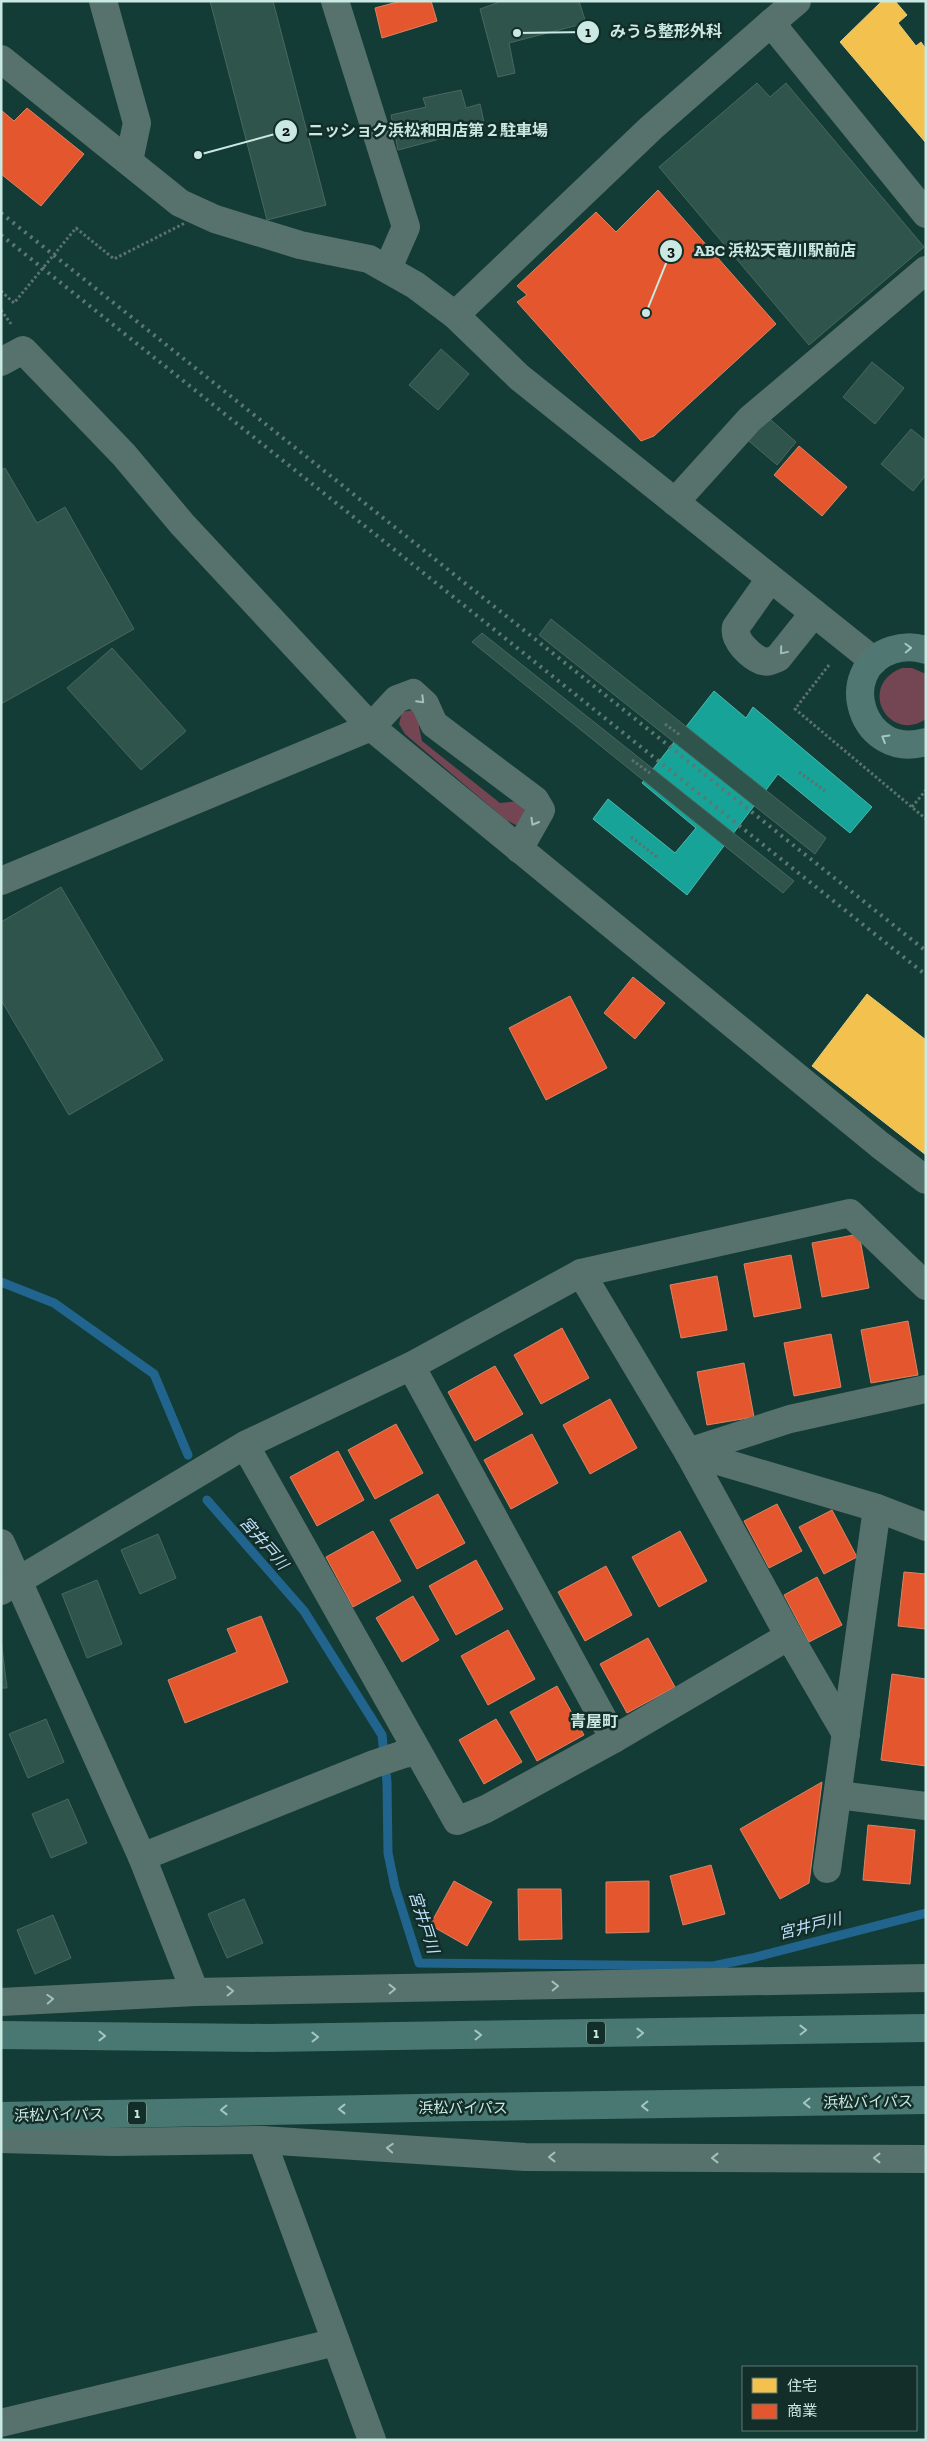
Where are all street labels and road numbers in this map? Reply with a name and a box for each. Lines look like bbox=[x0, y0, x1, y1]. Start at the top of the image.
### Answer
road number: 1 bbox=[587, 2022, 605, 2045]
street label: 浜松バイパス bbox=[823, 2092, 913, 2112]
street label: 浜松バイパス bbox=[418, 2099, 508, 2117]
road number: 1 bbox=[128, 2102, 146, 2124]
street label: 浜松バイパス bbox=[14, 2105, 104, 2125]

